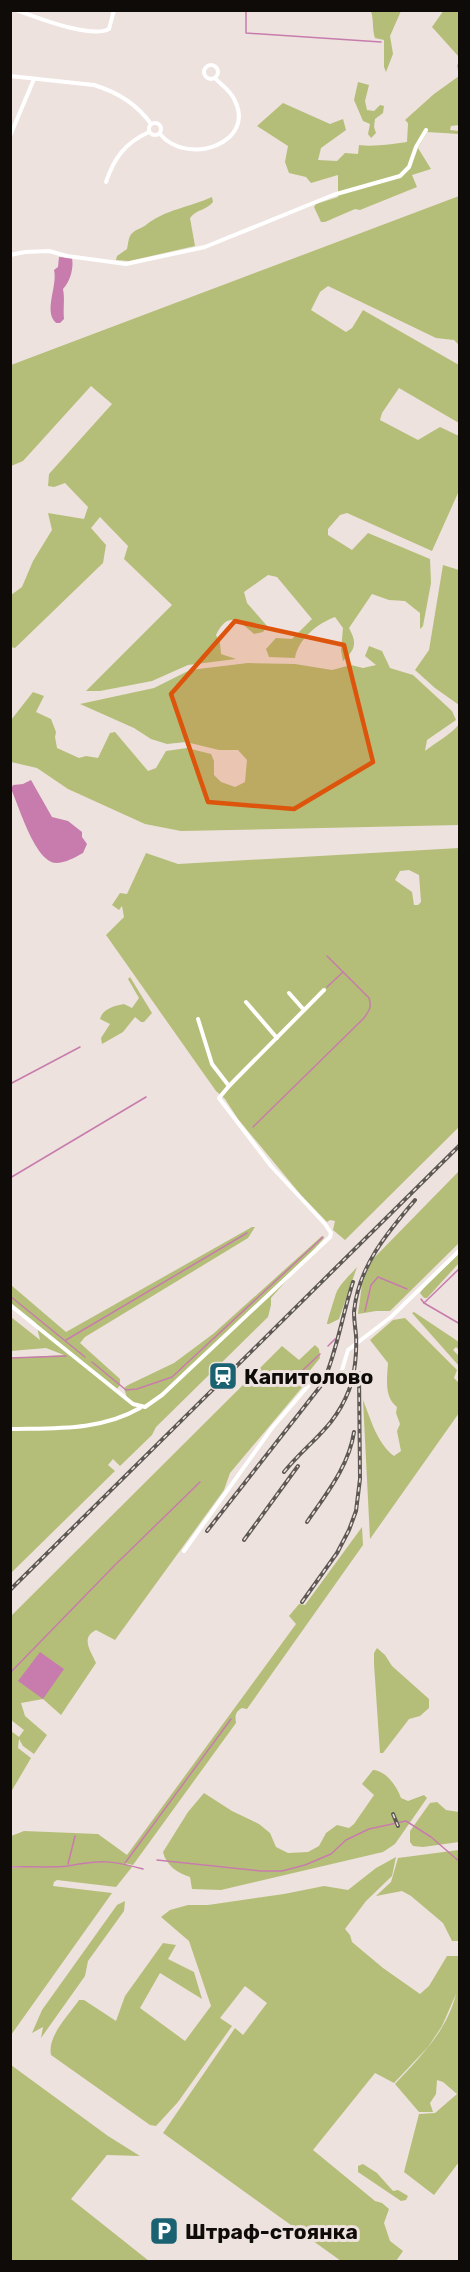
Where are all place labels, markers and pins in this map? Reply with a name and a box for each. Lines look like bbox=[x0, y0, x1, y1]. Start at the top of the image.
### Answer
station icon: Капитолово bbox=[207, 1360, 239, 1392]
place label: Капитолово bbox=[244, 1364, 373, 1389]
parking icon: Штраф-стоянка bbox=[148, 2215, 180, 2247]
place label: Штраф-стоянка bbox=[185, 2219, 358, 2244]

